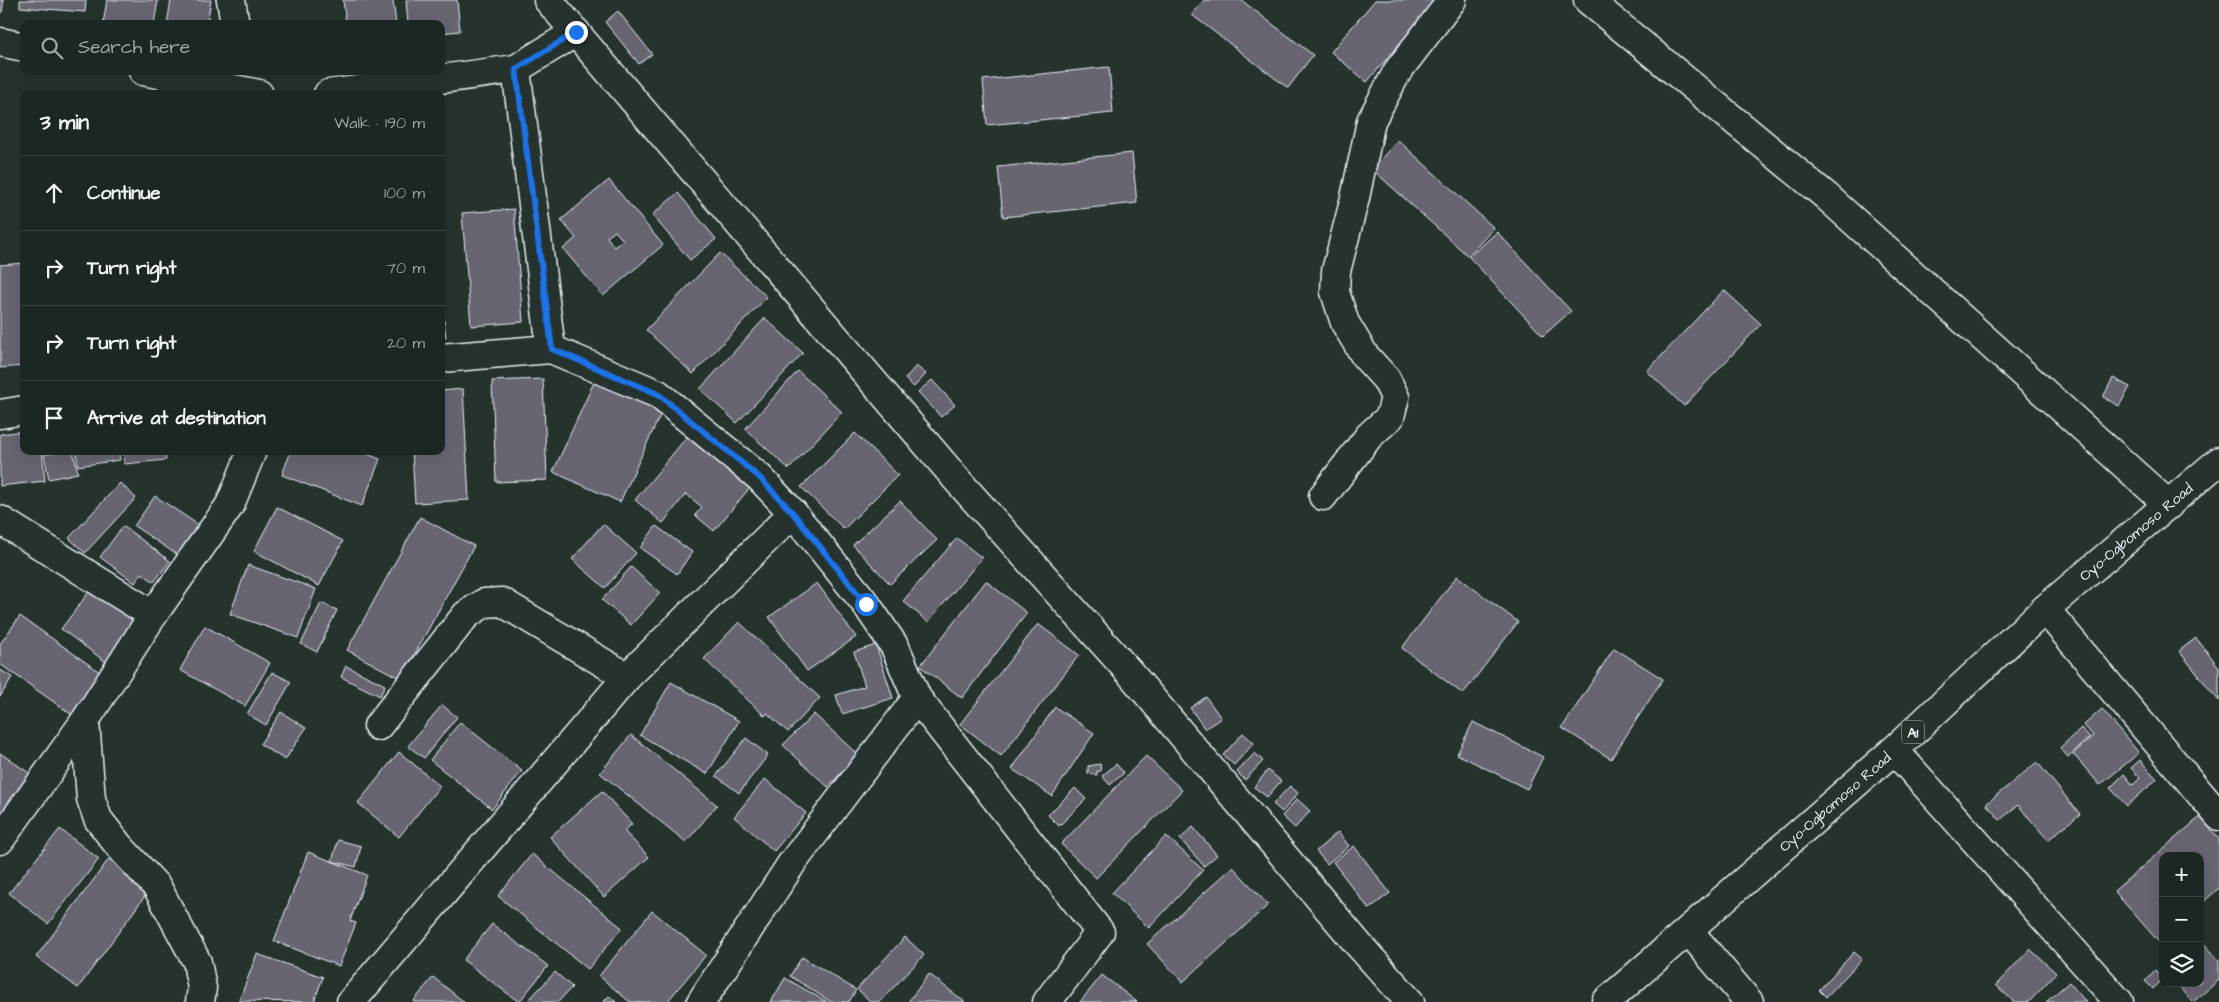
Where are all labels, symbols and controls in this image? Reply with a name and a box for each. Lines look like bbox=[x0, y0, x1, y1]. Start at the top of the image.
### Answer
search box bbox=[20, 20, 445, 75]
route end bbox=[565, 21, 588, 44]
icon: search bbox=[38, 34, 66, 62]
text: Search here bbox=[78, 34, 190, 61]
text: 3 min bbox=[40, 108, 89, 137]
text: Walk · 190 m bbox=[334, 112, 425, 134]
icon: ahead bbox=[40, 179, 68, 207]
text: Continue bbox=[87, 180, 161, 207]
text: 100 m bbox=[384, 182, 425, 204]
icon: right bbox=[40, 254, 68, 282]
text: Turn right bbox=[87, 255, 176, 282]
text: 70 m bbox=[386, 257, 425, 279]
icon: right bbox=[40, 329, 68, 357]
text: Turn right bbox=[87, 330, 176, 357]
text: 20 m bbox=[387, 332, 425, 354]
icon: arrive bbox=[40, 404, 68, 432]
text: Arrive at destination bbox=[87, 405, 266, 432]
street label: Oyo-Ogbomoso Road bbox=[2075, 478, 2199, 587]
route start bbox=[855, 593, 878, 616]
road number: A1 bbox=[1902, 720, 1924, 744]
street label: Oyo-Ogbomoso Road bbox=[1775, 747, 1897, 858]
map controls bbox=[2159, 852, 2204, 987]
button: + bbox=[2159, 852, 2204, 897]
button: − bbox=[2159, 897, 2204, 942]
button: layers bbox=[2159, 942, 2204, 987]

